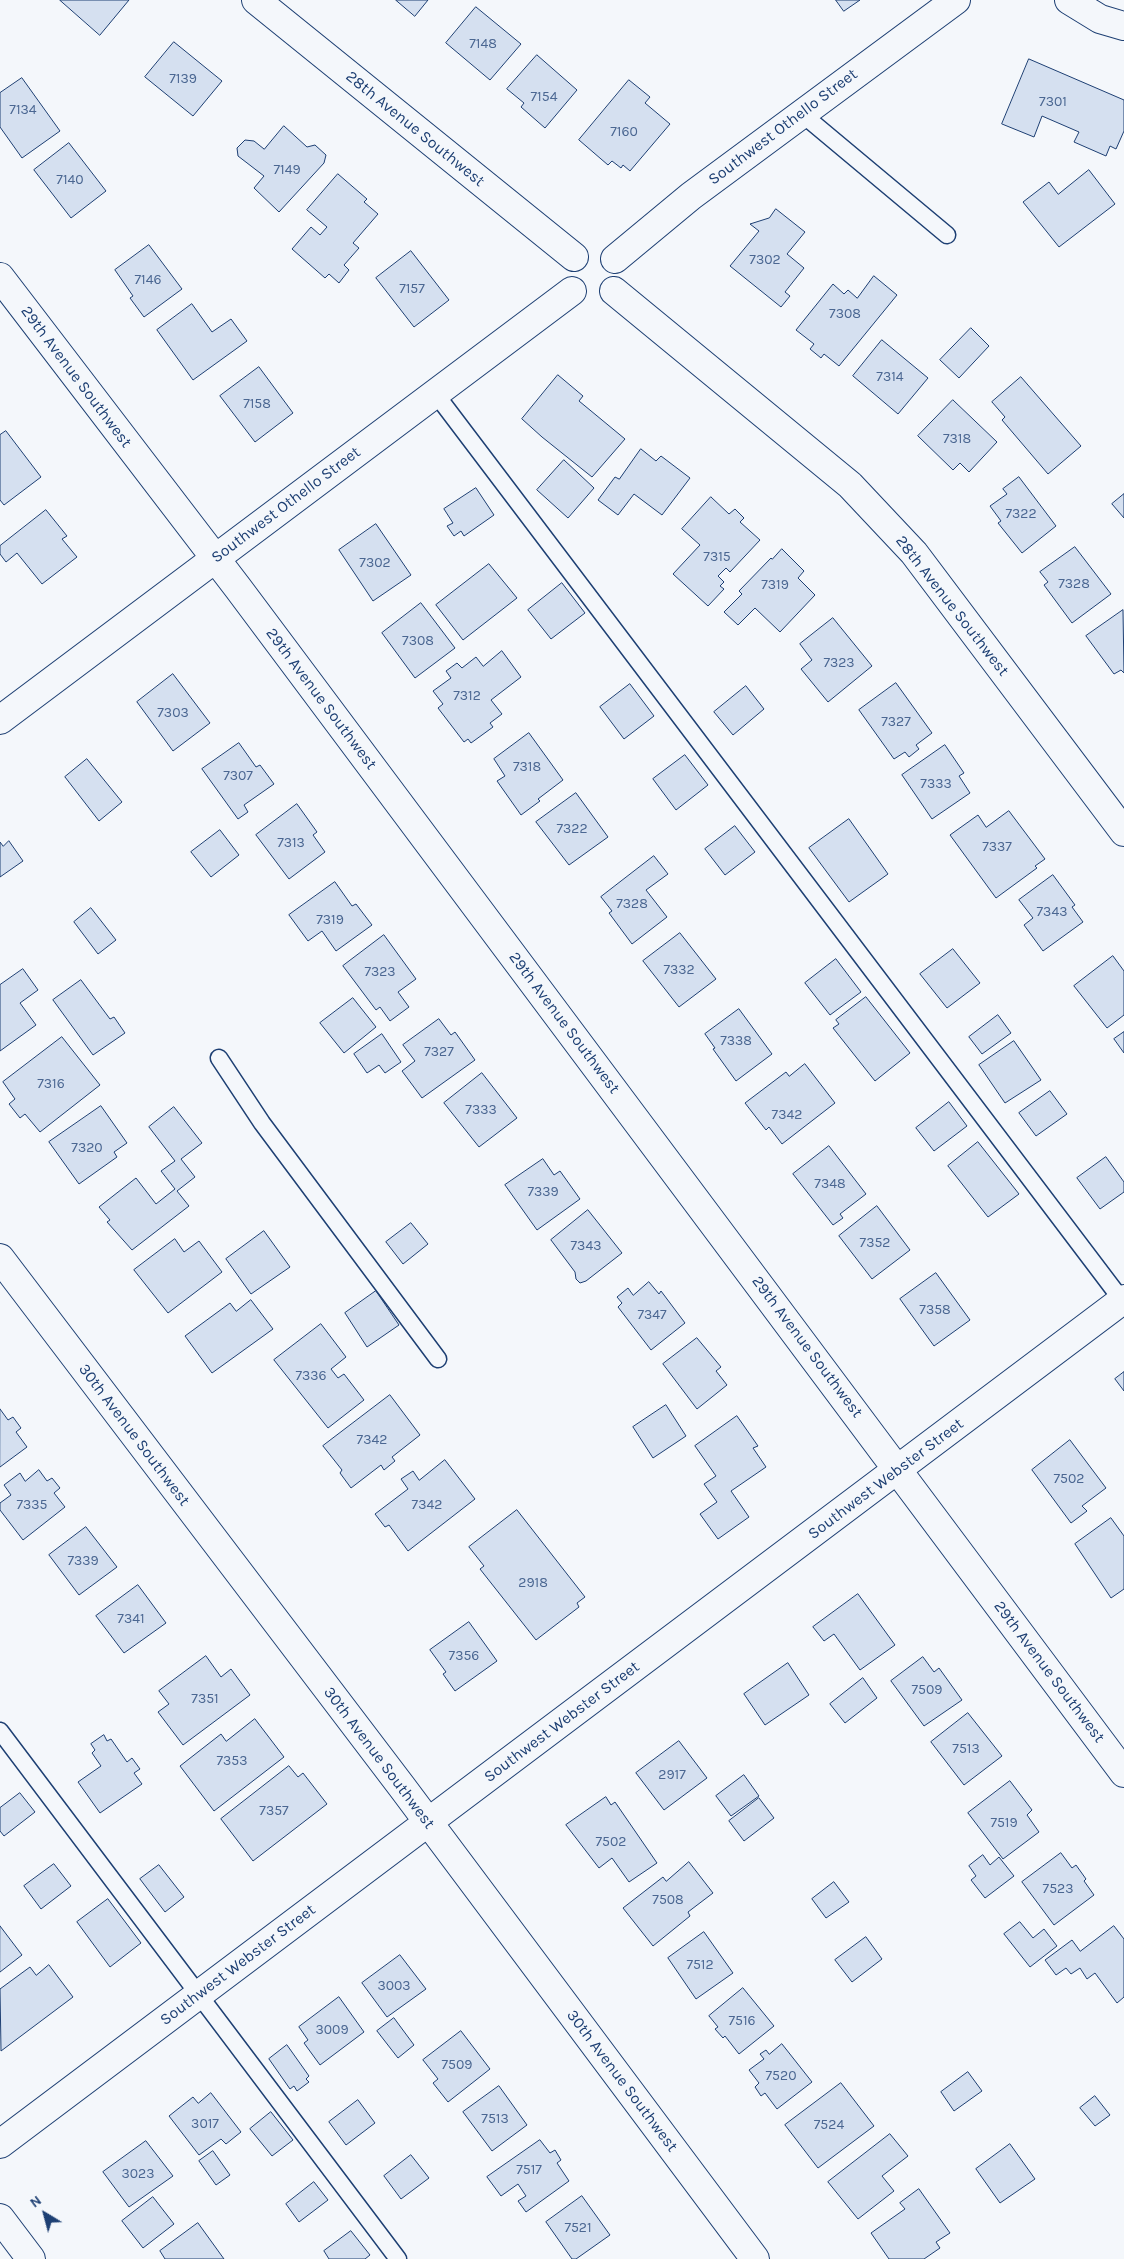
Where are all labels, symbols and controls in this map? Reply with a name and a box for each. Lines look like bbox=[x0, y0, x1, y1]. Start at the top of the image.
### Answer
house number: 7148 bbox=[469, 36, 497, 52]
street label: Southwest Othello Street bbox=[705, 65, 861, 189]
street label: 28th Avenue Southwest bbox=[342, 67, 488, 191]
house number: 7139 bbox=[169, 71, 197, 87]
house number: 7154 bbox=[531, 89, 557, 105]
house number: 7301 bbox=[1039, 94, 1067, 110]
house number: 7134 bbox=[9, 102, 37, 118]
house number: 7160 bbox=[610, 124, 638, 140]
house number: 7149 bbox=[273, 162, 301, 178]
house number: 7140 bbox=[56, 172, 84, 188]
house number: 7302 bbox=[749, 252, 781, 268]
house number: 7146 bbox=[134, 272, 162, 288]
house number: 7157 bbox=[399, 281, 425, 297]
street label: 29th Avenue Southwest bbox=[16, 302, 136, 452]
house number: 7308 bbox=[829, 306, 861, 322]
house number: 7314 bbox=[876, 369, 904, 385]
house number: 7158 bbox=[243, 396, 271, 412]
house number: 7318 bbox=[943, 431, 971, 447]
street label: Southwest Othello Street bbox=[208, 443, 364, 567]
house number: 7322 bbox=[1005, 506, 1037, 522]
street label: 28th Avenue Southwest bbox=[891, 532, 1013, 680]
house number: 7315 bbox=[703, 549, 731, 565]
house number: 7302 bbox=[359, 555, 391, 571]
house number: 7328 bbox=[1058, 576, 1090, 592]
house number: 7319 bbox=[761, 577, 789, 593]
street label: 29th Avenue Southwest bbox=[261, 624, 381, 774]
house number: 7308 bbox=[402, 633, 434, 649]
house number: 7323 bbox=[823, 655, 855, 671]
house number: 7312 bbox=[453, 688, 481, 704]
house number: 7303 bbox=[157, 705, 189, 721]
house number: 7327 bbox=[881, 714, 911, 730]
house number: 7318 bbox=[513, 759, 541, 775]
house number: 7307 bbox=[223, 768, 253, 784]
house number: 7333 bbox=[920, 776, 952, 792]
house number: 7322 bbox=[556, 821, 588, 837]
house number: 7313 bbox=[277, 835, 305, 851]
house number: 7337 bbox=[982, 839, 1012, 855]
house number: 7328 bbox=[616, 896, 648, 912]
house number: 7343 bbox=[1037, 904, 1067, 920]
house number: 7319 bbox=[316, 912, 344, 928]
street label: 29th Avenue Southwest bbox=[504, 948, 624, 1098]
house number: 7332 bbox=[663, 962, 695, 978]
house number: 7323 bbox=[364, 964, 396, 980]
house number: 7338 bbox=[720, 1033, 752, 1049]
house number: 7327 bbox=[424, 1044, 454, 1060]
house number: 7316 bbox=[37, 1076, 65, 1092]
house number: 7333 bbox=[465, 1102, 497, 1118]
house number: 7342 bbox=[772, 1107, 802, 1123]
house number: 7320 bbox=[71, 1140, 103, 1156]
house number: 7348 bbox=[814, 1176, 846, 1192]
house number: 7339 bbox=[527, 1184, 559, 1200]
house number: 7352 bbox=[860, 1235, 890, 1251]
house number: 7343 bbox=[571, 1238, 601, 1254]
street label: 29th Avenue Southwest bbox=[747, 1272, 867, 1422]
house number: 7358 bbox=[919, 1302, 951, 1318]
house number: 7347 bbox=[637, 1307, 667, 1323]
street label: 30th Avenue Southwest bbox=[74, 1360, 194, 1510]
house number: 7336 bbox=[295, 1368, 327, 1384]
street label: Southwest Webster Street bbox=[805, 1414, 967, 1544]
house number: 7342 bbox=[357, 1432, 387, 1448]
house number: 7502 bbox=[1054, 1471, 1084, 1487]
house number: 7335 bbox=[16, 1497, 48, 1513]
house number: 7342 bbox=[412, 1497, 442, 1513]
house number: 7339 bbox=[67, 1553, 99, 1569]
house number: 2918 bbox=[518, 1575, 548, 1591]
street label: 29th Avenue Southwest bbox=[989, 1597, 1109, 1747]
house number: 7341 bbox=[117, 1611, 145, 1627]
house number: 7356 bbox=[449, 1648, 479, 1664]
street label: Southwest Webster Street bbox=[481, 1657, 643, 1787]
house number: 7509 bbox=[912, 1682, 942, 1698]
street label: 30th Avenue Southwest bbox=[319, 1683, 439, 1833]
house number: 7351 bbox=[191, 1691, 219, 1707]
house number: 7513 bbox=[952, 1741, 980, 1757]
house number: 7353 bbox=[216, 1753, 248, 1769]
house number: 2917 bbox=[658, 1767, 686, 1783]
house number: 7357 bbox=[259, 1803, 289, 1819]
house number: 7519 bbox=[990, 1815, 1018, 1831]
house number: 7502 bbox=[596, 1834, 626, 1850]
house number: 7523 bbox=[1043, 1881, 1073, 1897]
house number: 7508 bbox=[652, 1892, 684, 1908]
street label: Southwest Webster Street bbox=[157, 1900, 319, 2030]
house number: 7512 bbox=[686, 1957, 714, 1973]
house number: 3003 bbox=[377, 1978, 411, 1994]
street label: 30th Avenue Southwest bbox=[562, 2006, 682, 2156]
house number: 7516 bbox=[728, 2013, 756, 2029]
house number: 3009 bbox=[315, 2022, 349, 2038]
house number: 7509 bbox=[442, 2057, 472, 2073]
house number: 7520 bbox=[766, 2068, 796, 2084]
house number: 7513 bbox=[481, 2111, 509, 2127]
house number: 3017 bbox=[191, 2116, 219, 2132]
house number: 7524 bbox=[814, 2117, 844, 2133]
house number: 7517 bbox=[516, 2162, 542, 2178]
house number: 3023 bbox=[122, 2166, 154, 2182]
north arrow bbox=[20, 2189, 70, 2239]
text: N bbox=[27, 2192, 45, 2211]
house number: 7521 bbox=[564, 2220, 592, 2236]

